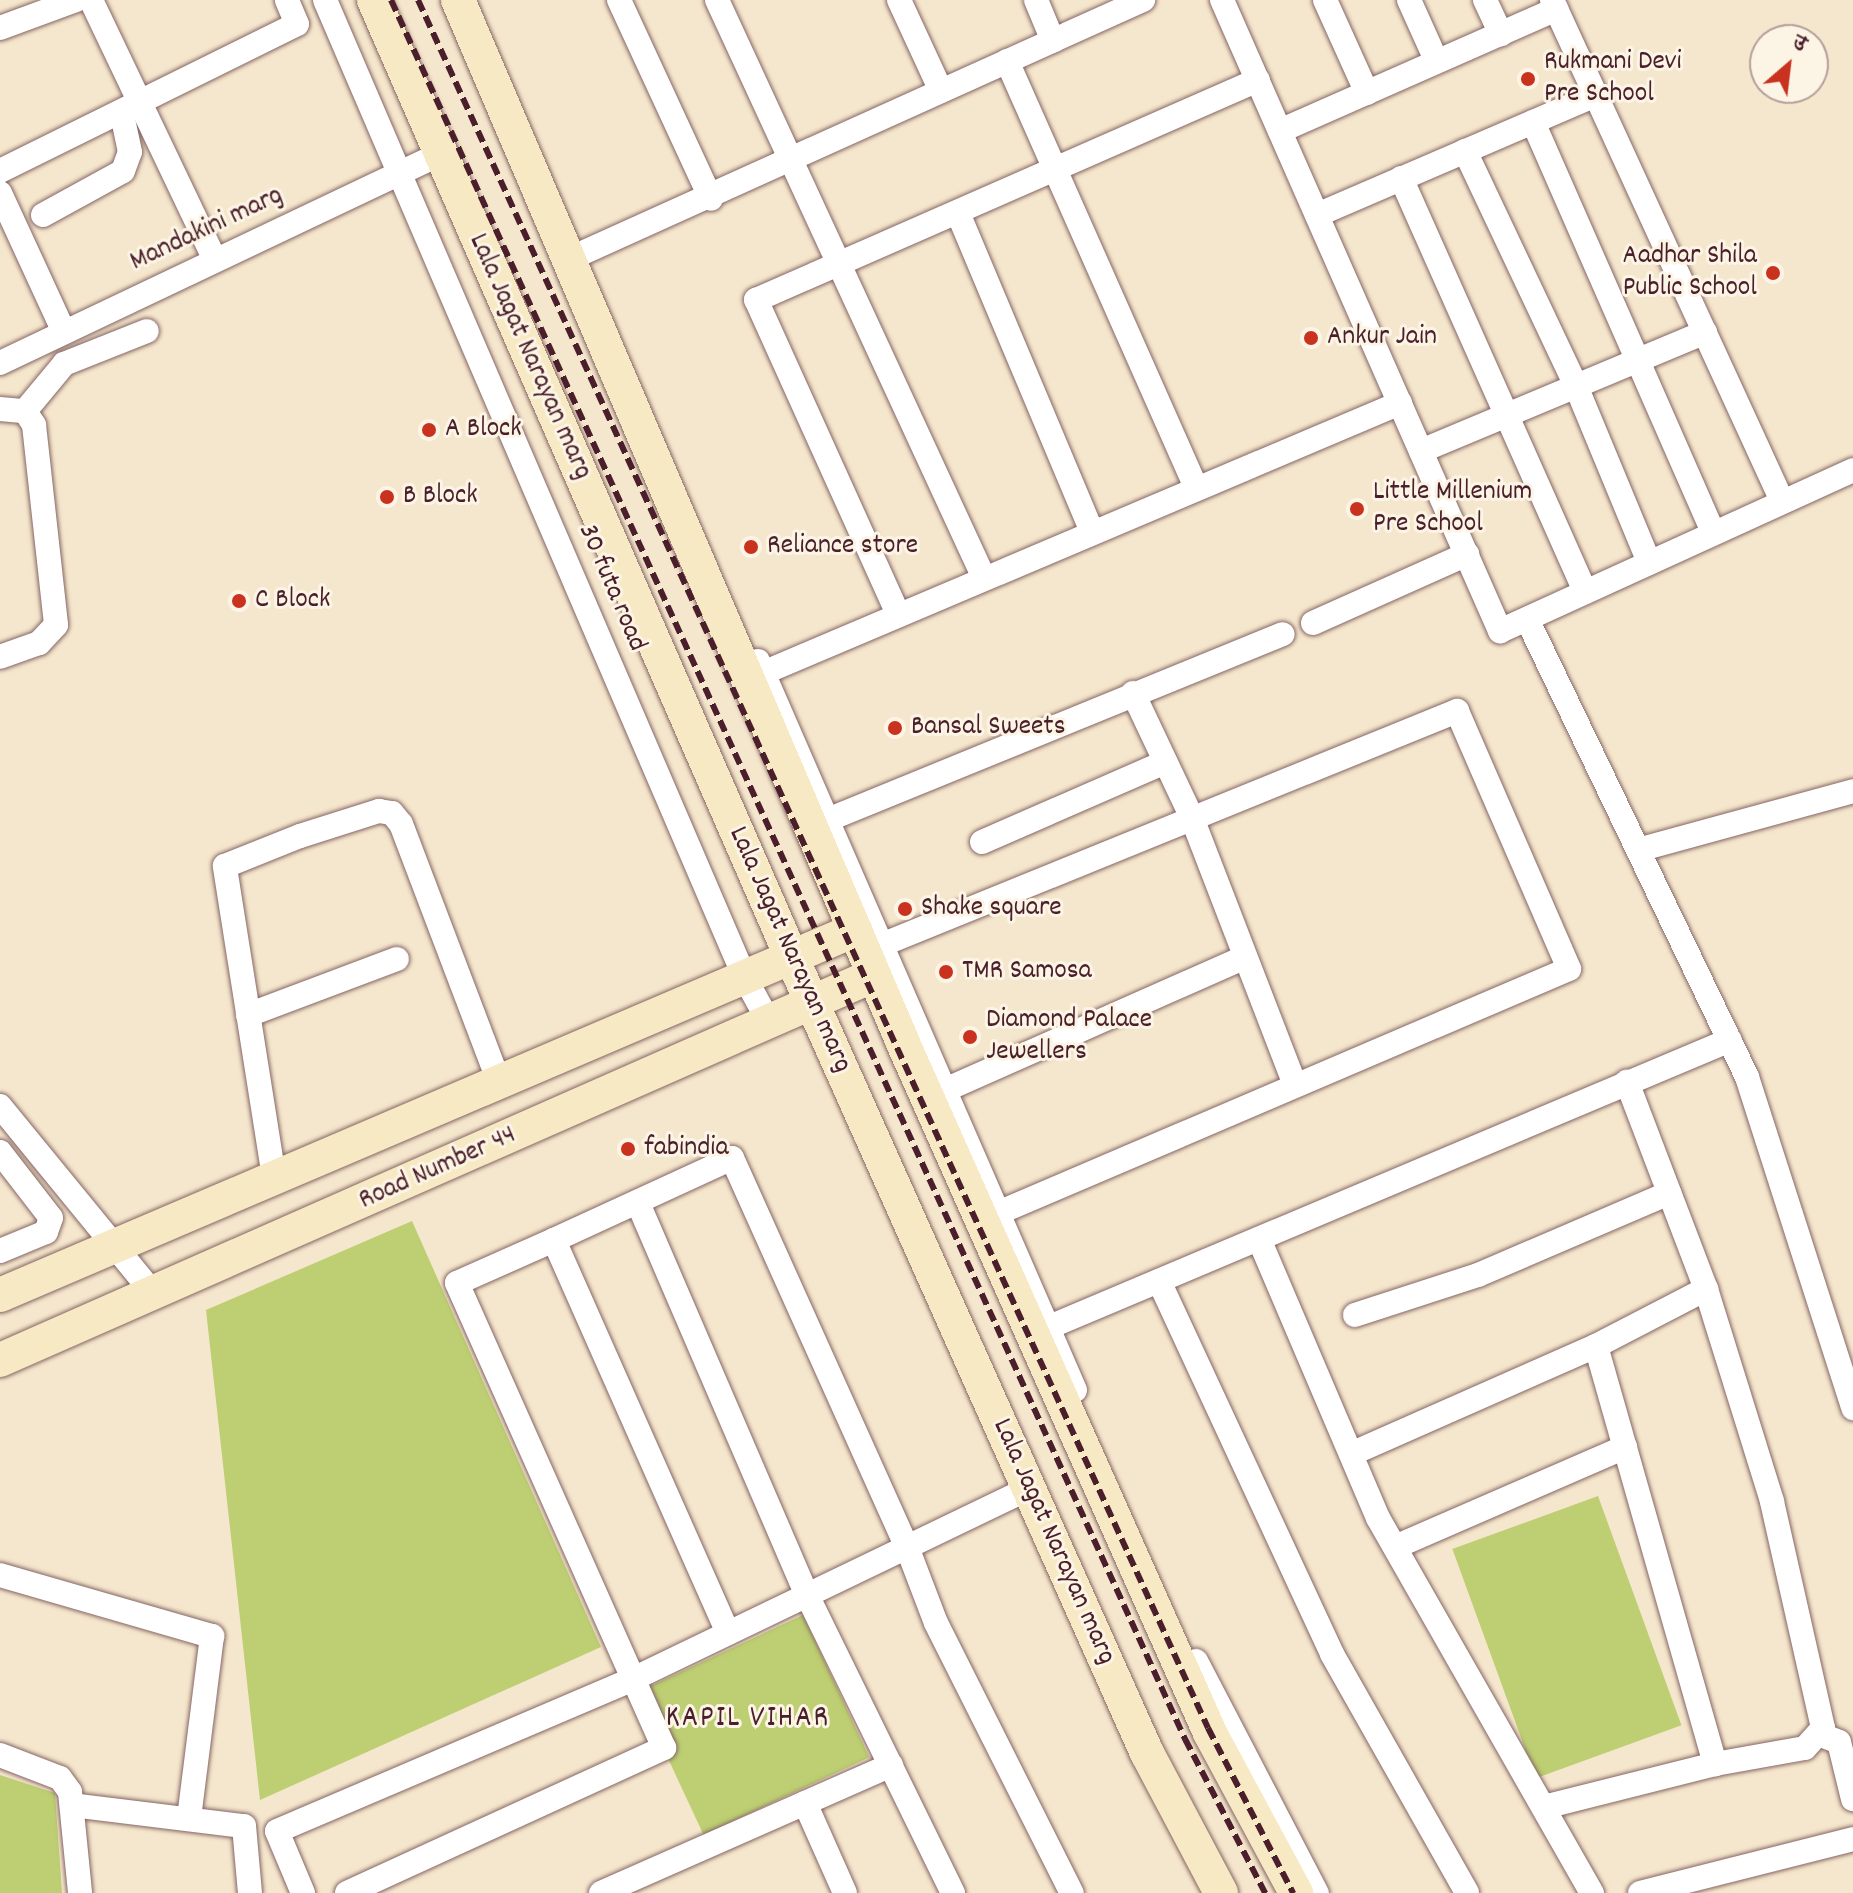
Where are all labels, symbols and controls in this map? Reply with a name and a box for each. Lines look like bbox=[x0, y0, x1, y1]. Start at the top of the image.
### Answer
north arrow bbox=[1749, 24, 1829, 104]
text: उ bbox=[1787, 28, 1812, 61]
place label: Rukmani Devi Pre School bbox=[1544, 46, 1682, 112]
marker: Rukmani Devi Pre School bbox=[1519, 70, 1537, 88]
street label: Mandakini marg bbox=[125, 180, 289, 280]
street label: Lala Jagat Narayan marg bbox=[460, 229, 598, 485]
place label: Aadhar Shila Public School bbox=[1623, 240, 1757, 306]
marker: Aadhar Shila Public School bbox=[1764, 264, 1782, 282]
place label: Ankur Jain bbox=[1327, 321, 1437, 355]
marker: Ankur Jain bbox=[1302, 329, 1320, 347]
place label: A Block bbox=[445, 413, 522, 447]
marker: A Block bbox=[420, 421, 438, 439]
place label: Little Millenium Pre School bbox=[1373, 476, 1532, 542]
place label: B Block bbox=[403, 480, 478, 514]
marker: B Block bbox=[378, 488, 396, 506]
marker: Little Millenium Pre School bbox=[1348, 500, 1366, 518]
street label: 30 futa road bbox=[569, 519, 653, 657]
place label: Reliance store bbox=[767, 530, 918, 564]
marker: Reliance store bbox=[742, 538, 760, 556]
place label: C Block bbox=[255, 584, 330, 618]
marker: C Block bbox=[230, 592, 248, 610]
place label: Bansal Sweets bbox=[911, 711, 1065, 745]
marker: Bansal Sweets bbox=[886, 719, 904, 737]
street label: Lala Jagat Narayan marg bbox=[720, 822, 858, 1078]
place label: Shake square bbox=[921, 892, 1062, 926]
marker: Shake square bbox=[896, 900, 914, 918]
place label: TMR Samosa bbox=[962, 955, 1092, 989]
marker: TMR Samosa bbox=[937, 963, 955, 981]
place label: Diamond Palace Jewellers bbox=[986, 1004, 1152, 1070]
marker: Diamond Palace Jewellers bbox=[961, 1028, 979, 1046]
street label: Road Number 44 bbox=[354, 1119, 522, 1219]
place label: fabindia bbox=[644, 1132, 729, 1166]
marker: fabindia bbox=[619, 1140, 637, 1158]
street label: Lala Jagat Narayan marg bbox=[984, 1414, 1122, 1670]
district label: KAPIL VIHAR bbox=[666, 1702, 830, 1738]

